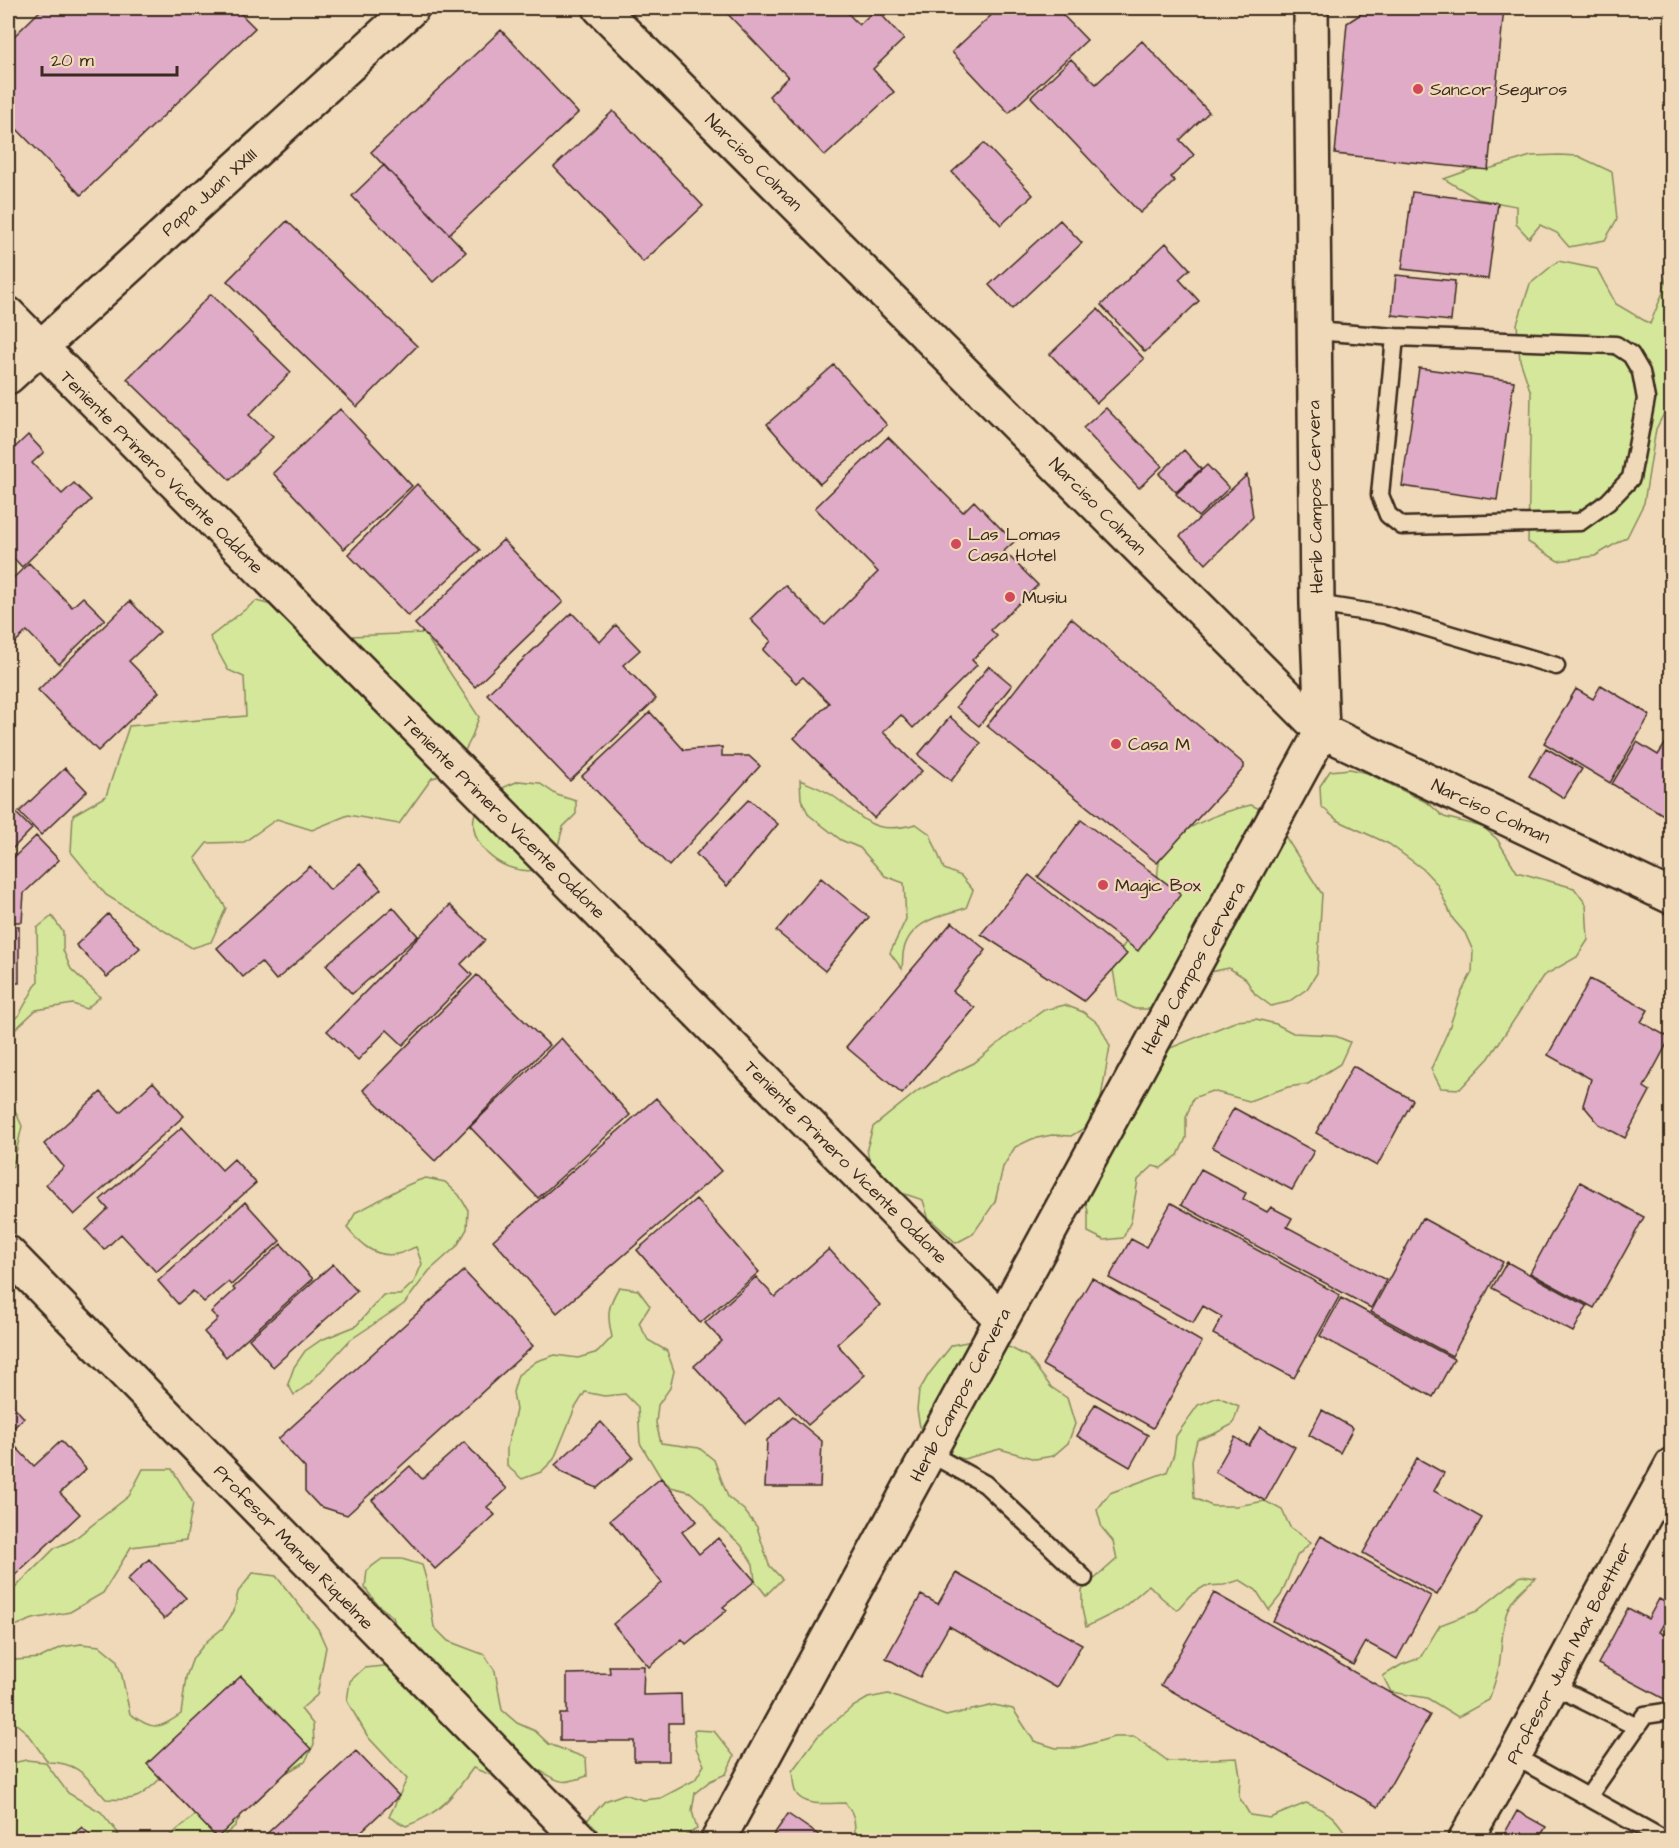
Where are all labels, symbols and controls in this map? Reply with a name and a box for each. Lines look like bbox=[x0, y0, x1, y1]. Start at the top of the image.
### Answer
scale bar bbox=[42, 39, 177, 77]
text: 20 m bbox=[51, 48, 94, 73]
place label: Sancor Seguros bbox=[1430, 77, 1567, 103]
marker: Sancor Seguros bbox=[1411, 82, 1425, 96]
street label: Narciso Colman bbox=[699, 108, 808, 217]
street label: Papa Juan XXIII bbox=[156, 143, 263, 242]
street label: Teniente Primero Vicente Oddone bbox=[54, 365, 269, 580]
street label: Herib Campos Cervera bbox=[1301, 400, 1330, 594]
street label: Narciso Colman bbox=[1043, 452, 1152, 561]
place label: Las Lomas Casa Hotel bbox=[968, 522, 1061, 568]
marker: Las Lomas Casa Hotel bbox=[949, 537, 963, 551]
place label: Musiu bbox=[1022, 585, 1067, 610]
marker: Musiu bbox=[1003, 590, 1017, 604]
street label: Teniente Primero Vicente Oddone bbox=[396, 710, 611, 925]
place label: Casa M bbox=[1128, 732, 1190, 757]
marker: Casa M bbox=[1109, 737, 1123, 751]
street label: Narciso Colman bbox=[1427, 773, 1554, 850]
place label: Magic Box bbox=[1115, 873, 1202, 899]
marker: Magic Box bbox=[1096, 878, 1110, 892]
street label: Herib Campos Cervera bbox=[1136, 878, 1251, 1059]
street label: Teniente Primero Vicente Oddone bbox=[738, 1055, 953, 1270]
street label: Herib Campos Cervera bbox=[904, 1304, 1017, 1487]
street label: Profesor Manuel Riquelme bbox=[208, 1459, 379, 1636]
street label: Profesor Juan Max Boettner bbox=[1500, 1538, 1639, 1769]

